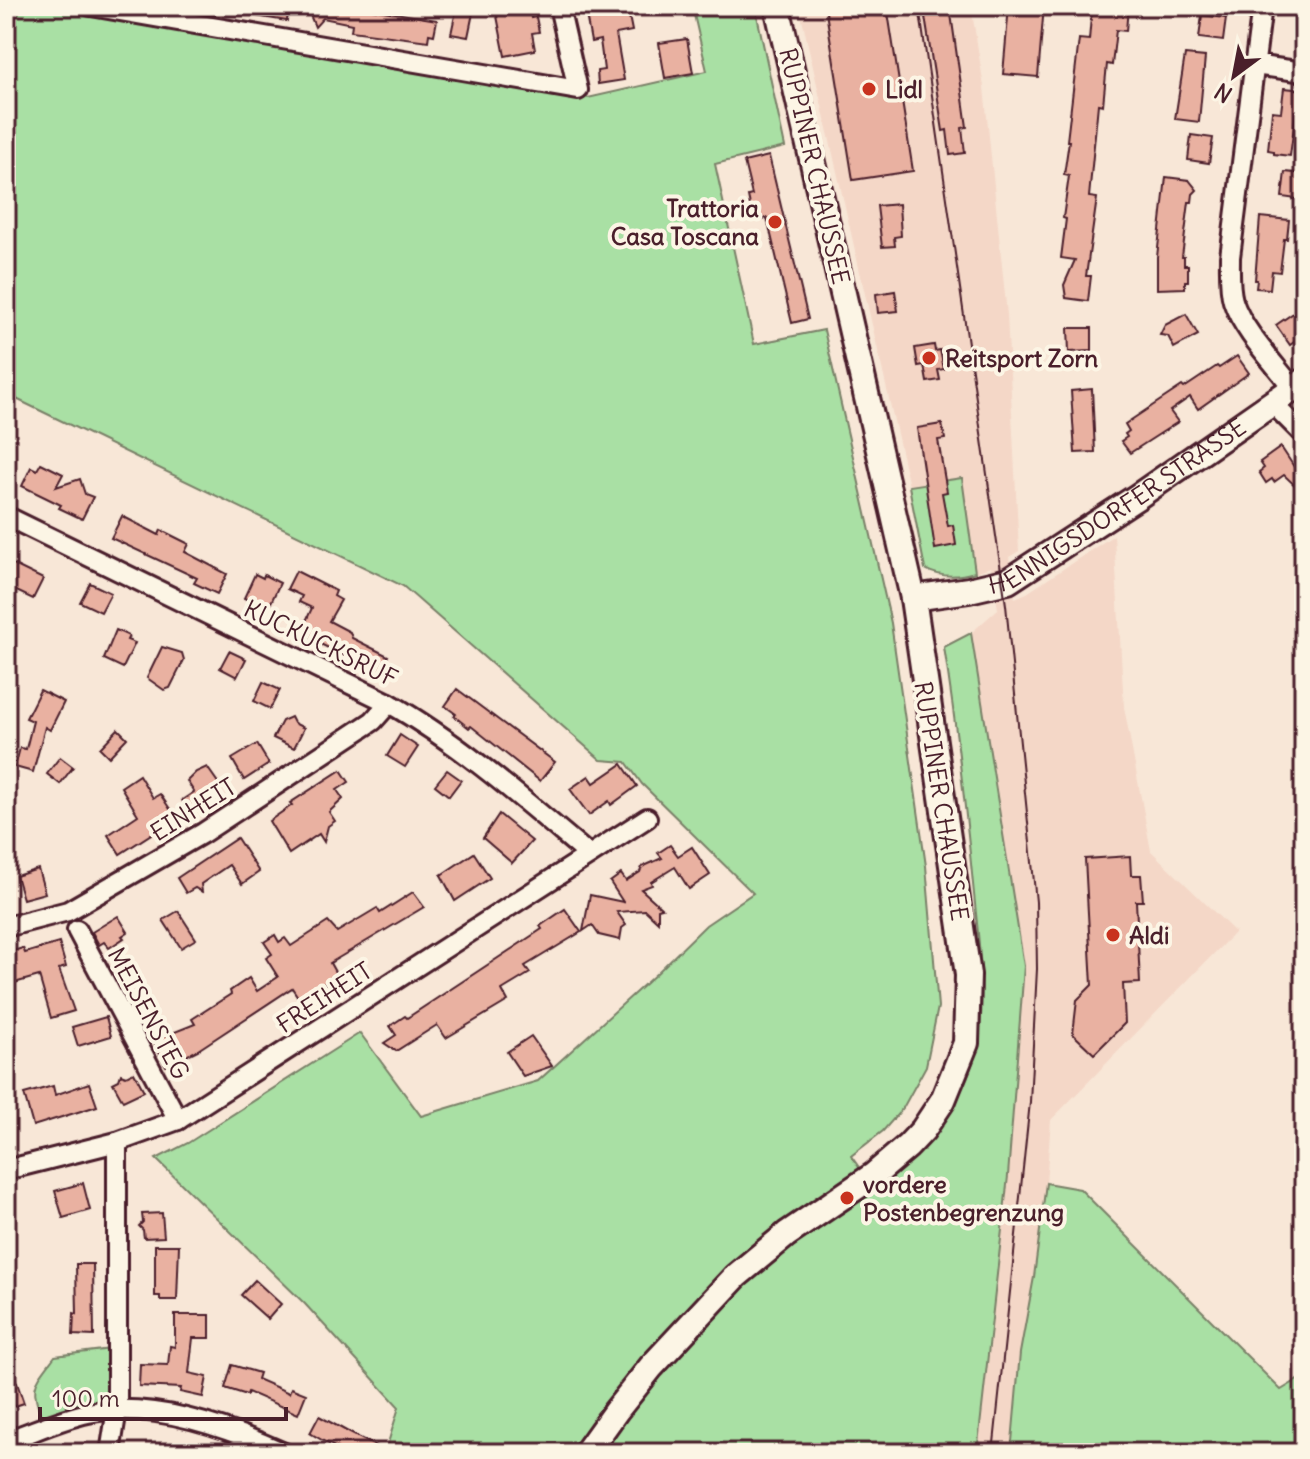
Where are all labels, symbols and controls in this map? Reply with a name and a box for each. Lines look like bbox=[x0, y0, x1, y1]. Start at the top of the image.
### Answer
north arrow bbox=[1194, 36, 1274, 116]
street label: RUPPINER CHAUSSEE bbox=[773, 45, 857, 287]
place label: Lidl bbox=[885, 74, 923, 104]
text: N bbox=[1210, 77, 1237, 109]
marker: Lidl bbox=[860, 80, 878, 98]
place label: Trattoria Casa Toscana bbox=[611, 193, 759, 251]
marker: Trattoria Casa Toscana bbox=[766, 213, 784, 231]
place label: Reitsport Zorn bbox=[945, 343, 1098, 373]
marker: Reitsport Zorn bbox=[920, 349, 938, 367]
street label: HENNIGSDORFER STRASSE bbox=[985, 411, 1251, 600]
street label: KUCKUCKSRUF bbox=[239, 593, 403, 693]
street label: RUPPINER CHAUSSEE bbox=[908, 679, 976, 923]
street label: EINHEIT bbox=[145, 771, 241, 847]
place label: Aldi bbox=[1129, 920, 1169, 950]
marker: Aldi bbox=[1104, 926, 1122, 944]
street label: MEISENSTEG bbox=[102, 942, 196, 1084]
street label: FREIHEIT bbox=[271, 955, 377, 1039]
place label: vordere Postenbegrenzung bbox=[863, 1169, 1064, 1227]
marker: vordere Postenbegrenzung bbox=[838, 1189, 856, 1207]
scale bar bbox=[40, 1371, 286, 1421]
text: 100 m bbox=[52, 1383, 120, 1413]

